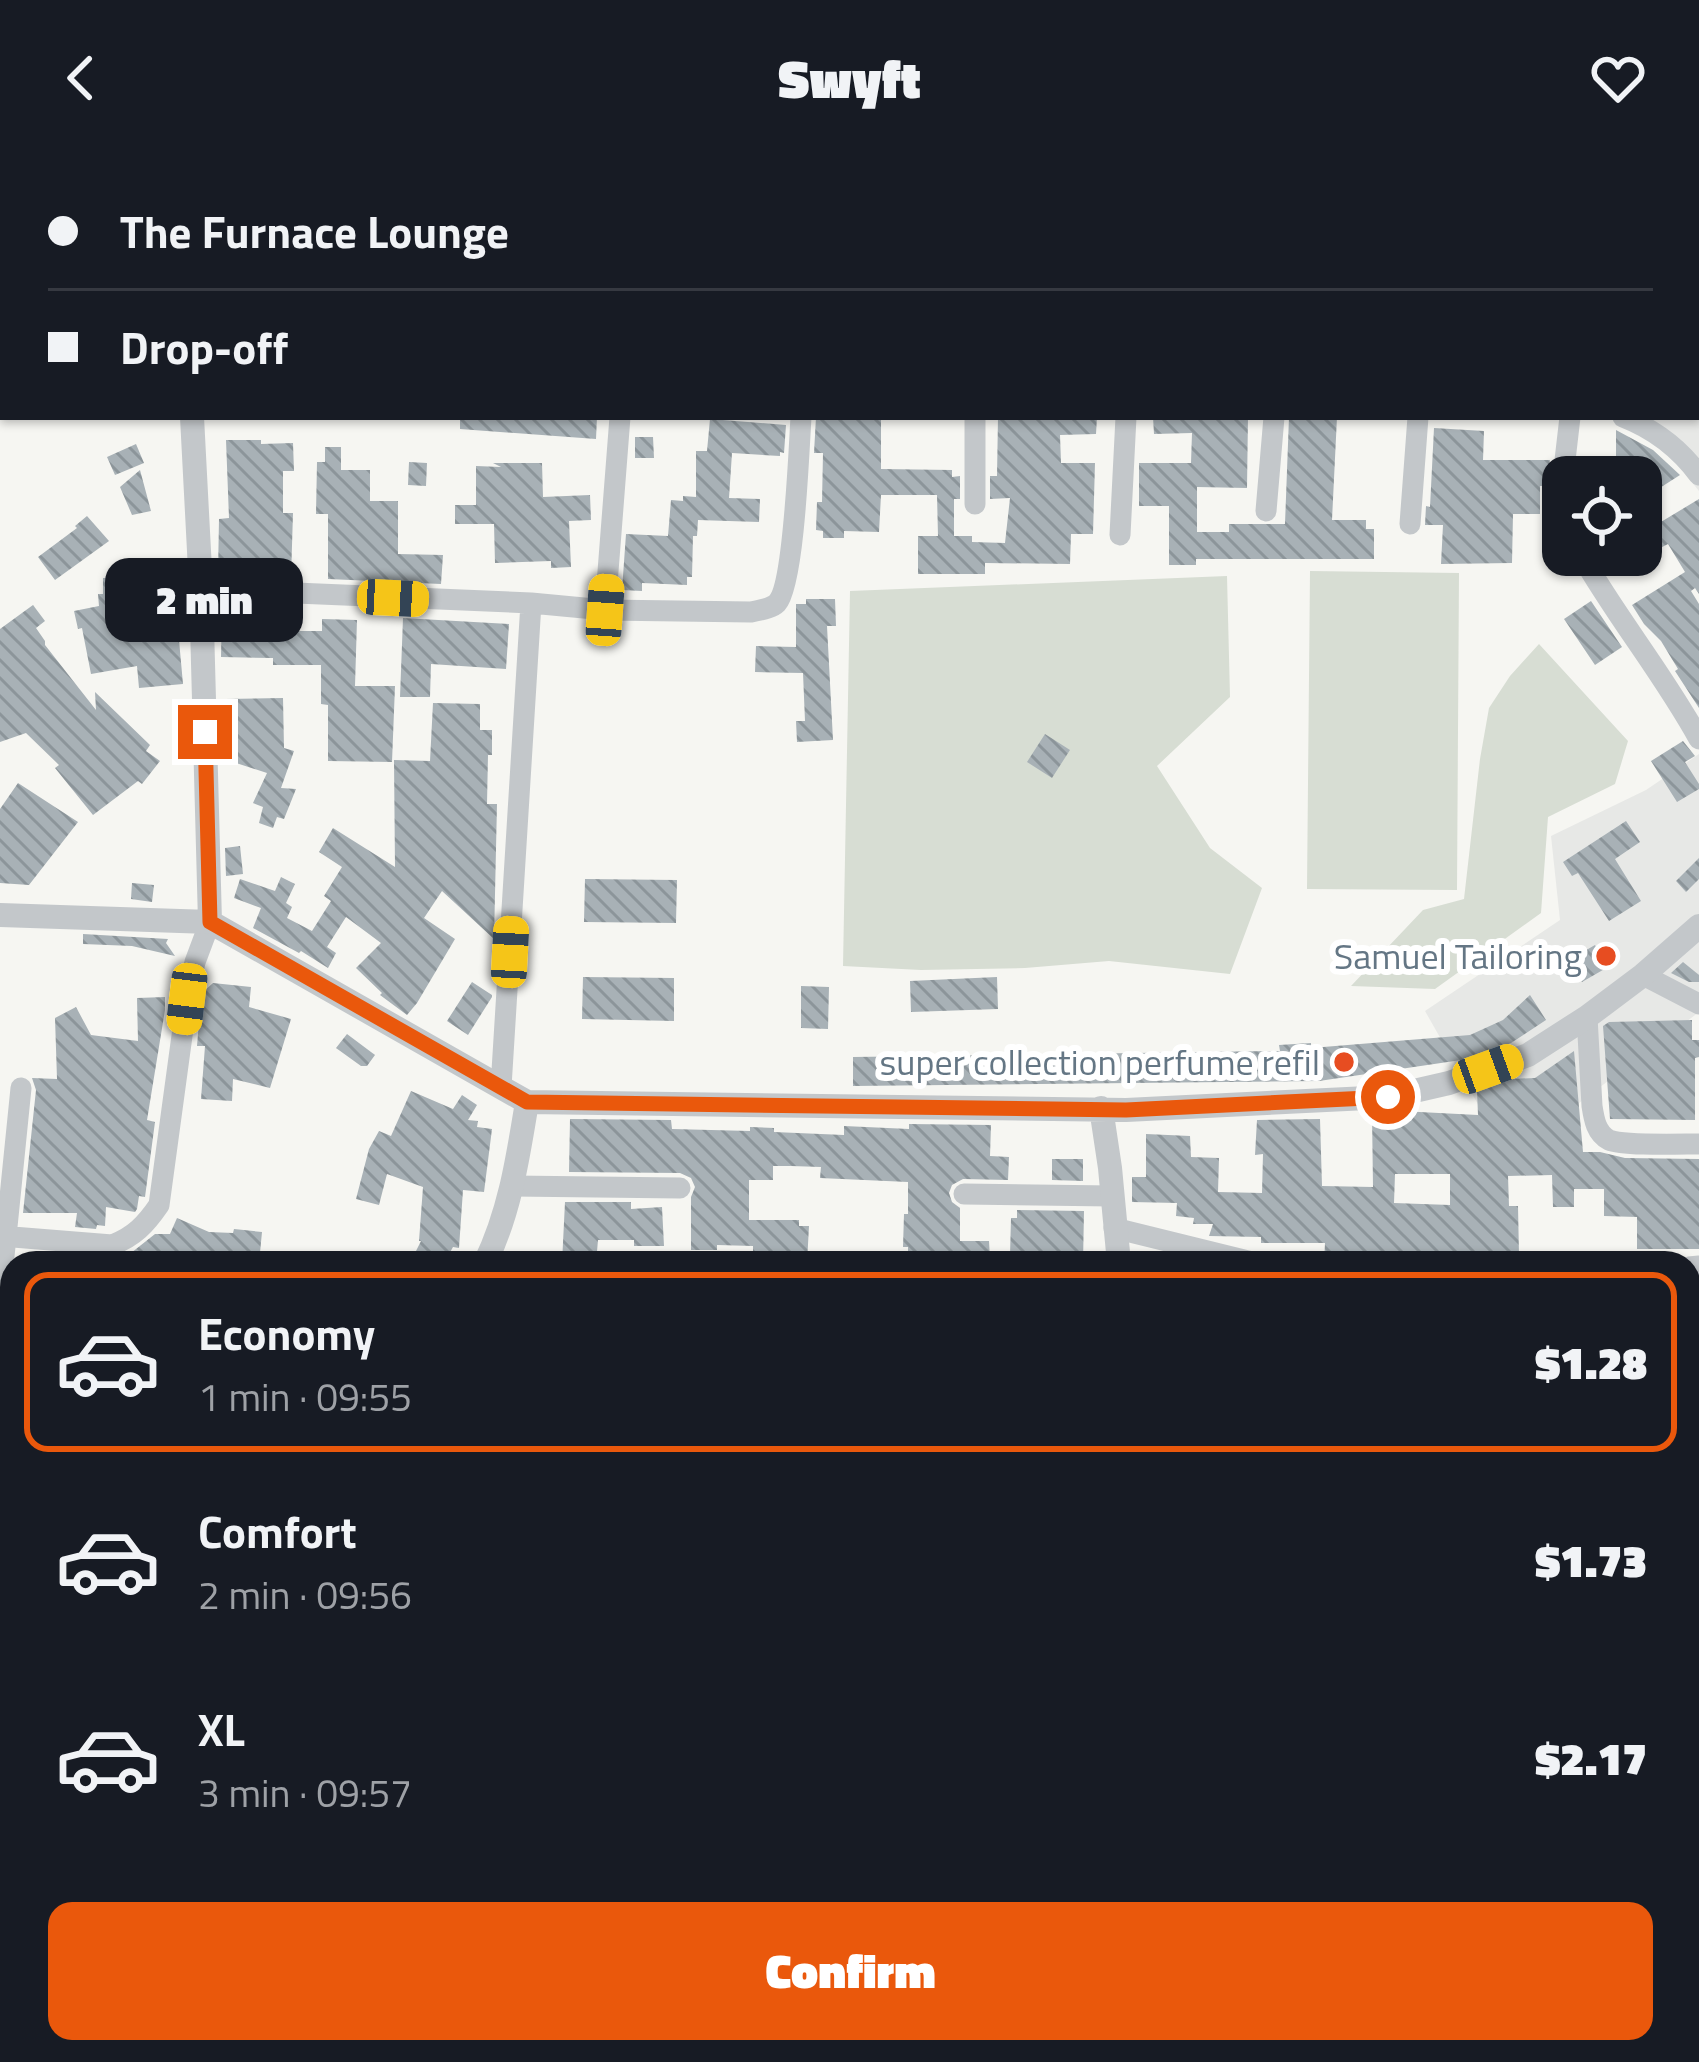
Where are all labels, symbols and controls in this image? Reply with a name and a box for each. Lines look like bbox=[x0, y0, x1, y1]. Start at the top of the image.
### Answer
text: Swyft bbox=[778, 37, 921, 119]
icon: back bbox=[48, 45, 114, 111]
icon: heart bbox=[1585, 45, 1651, 111]
text: The Furnace Lounge bbox=[120, 197, 509, 265]
text: Drop-off bbox=[120, 313, 288, 381]
map controls bbox=[1542, 456, 1662, 576]
button: locate bbox=[1542, 456, 1662, 576]
callout: 2 min bbox=[106, 558, 304, 642]
text: 2 min bbox=[156, 570, 252, 629]
car bbox=[585, 573, 625, 647]
car bbox=[356, 578, 430, 618]
route end bbox=[178, 705, 232, 759]
car bbox=[490, 915, 530, 989]
place label: Samuel Tailoring bbox=[1334, 928, 1582, 983]
marker: Samuel Tailoring bbox=[1593, 943, 1619, 969]
car bbox=[165, 961, 209, 1037]
place label: super collection perfume refil bbox=[880, 1034, 1320, 1089]
car bbox=[1448, 1040, 1528, 1098]
marker: super collection perfume refil bbox=[1331, 1049, 1357, 1075]
route start bbox=[1361, 1070, 1415, 1124]
text: Economy bbox=[198, 1299, 375, 1367]
icon: car bbox=[54, 1308, 162, 1416]
text: $1.28 bbox=[1535, 1328, 1647, 1396]
text: 1 min · 09:55 bbox=[198, 1367, 412, 1426]
text: Comfort bbox=[198, 1497, 357, 1565]
icon: car bbox=[54, 1506, 162, 1614]
text: $1.73 bbox=[1535, 1526, 1647, 1594]
text: 2 min · 09:56 bbox=[198, 1565, 412, 1624]
text: XL bbox=[198, 1695, 245, 1763]
icon: car bbox=[54, 1704, 162, 1812]
text: $2.17 bbox=[1535, 1724, 1647, 1792]
text: 3 min · 09:57 bbox=[198, 1763, 412, 1822]
button: Confirm bbox=[48, 1902, 1653, 2040]

